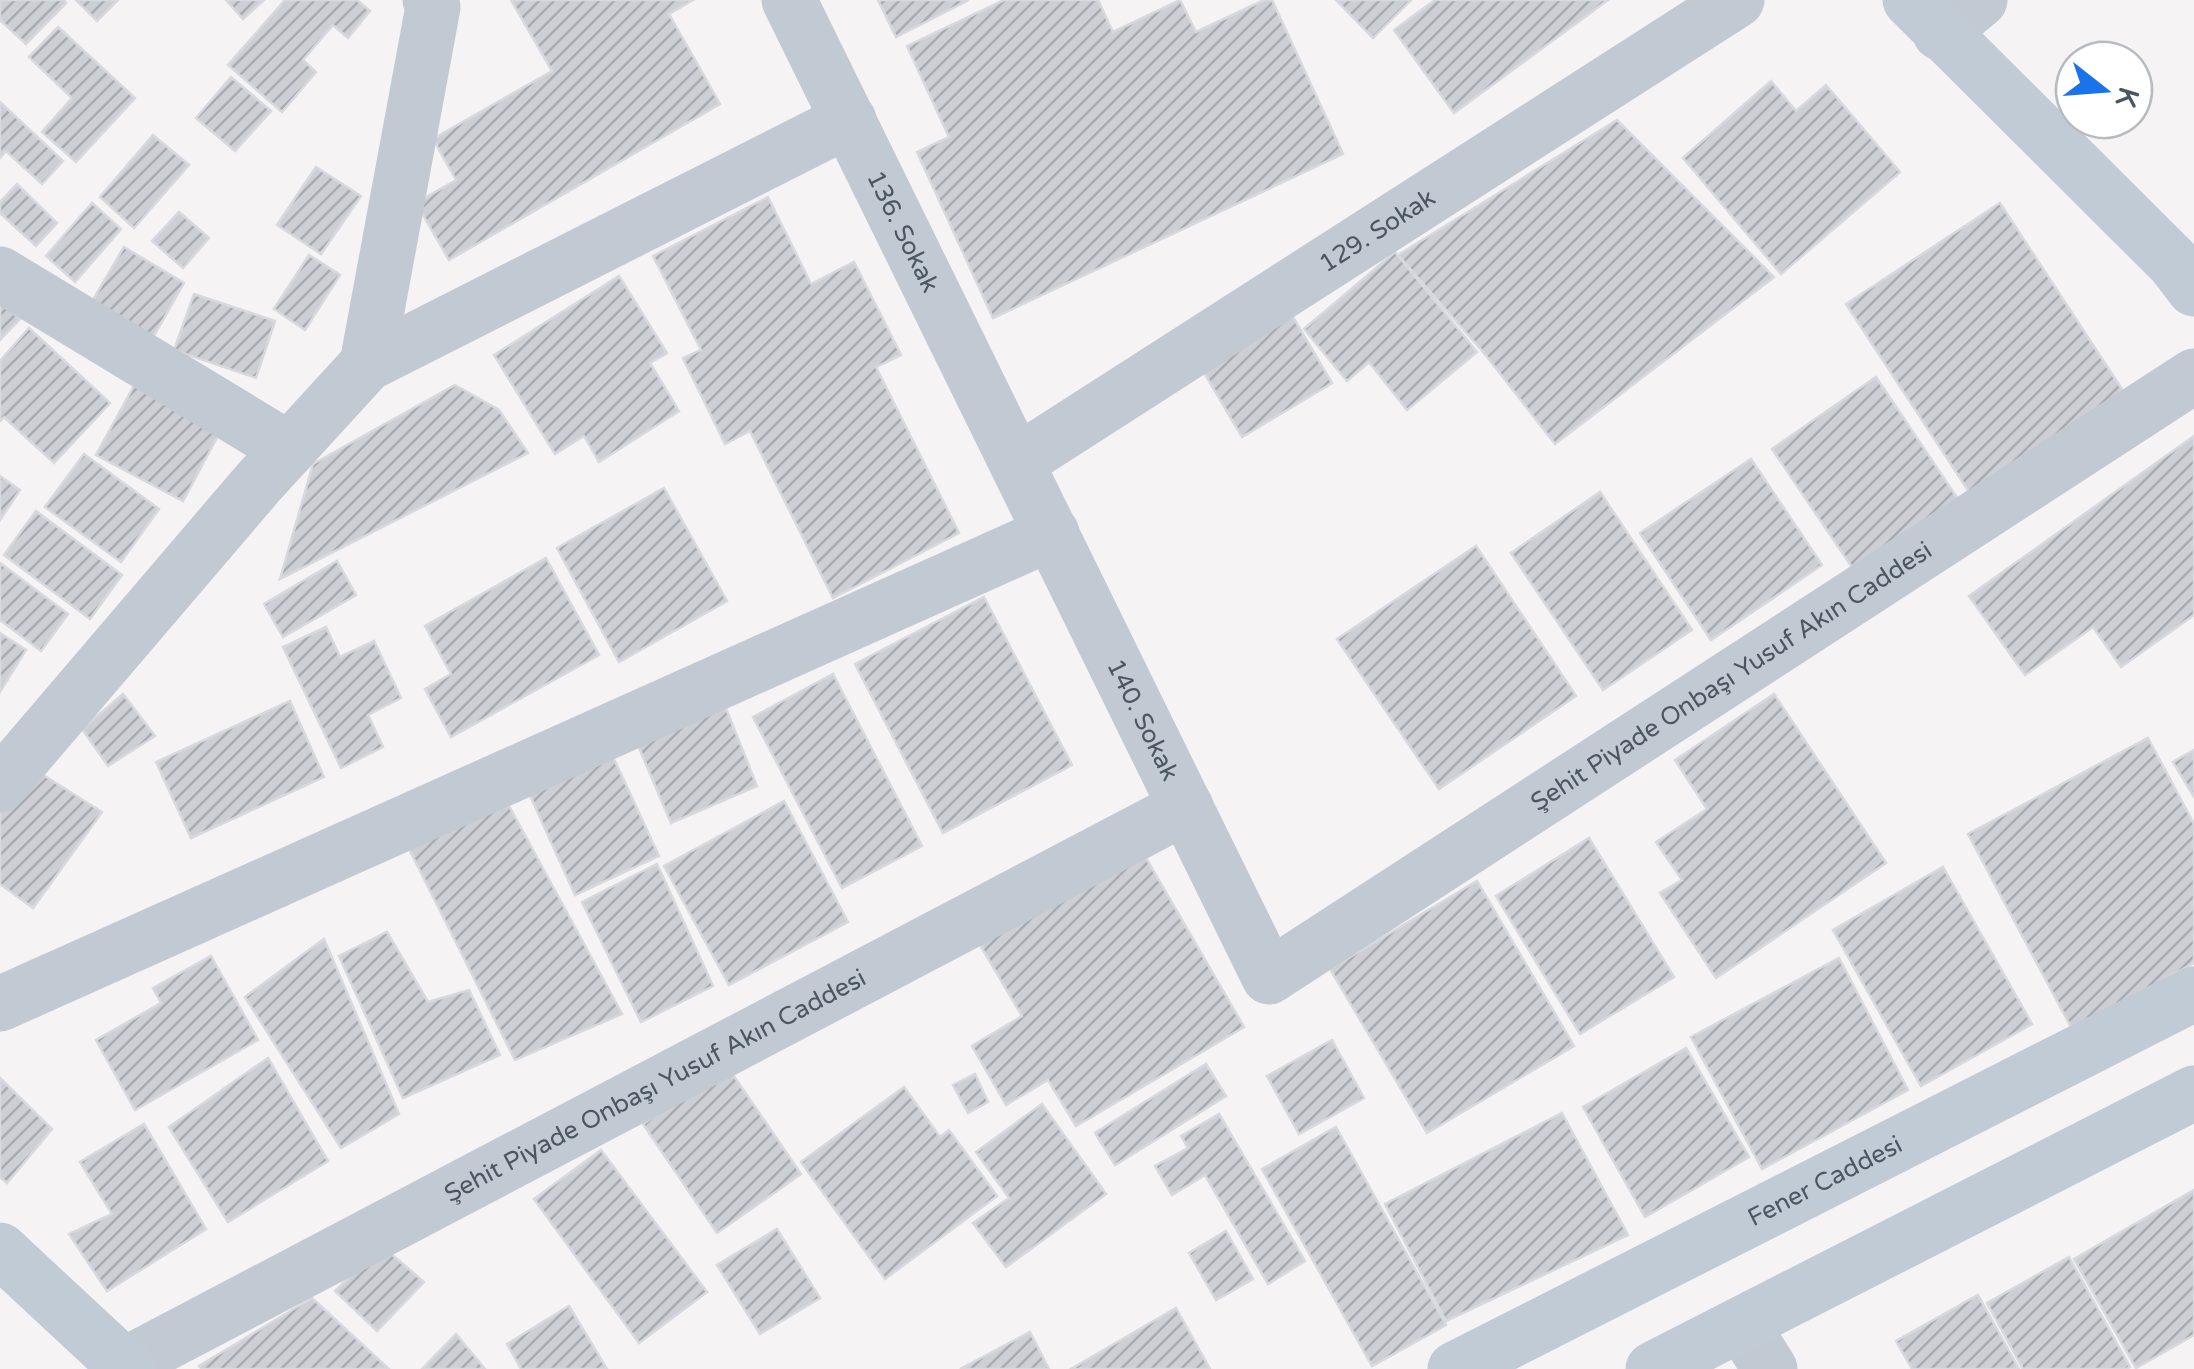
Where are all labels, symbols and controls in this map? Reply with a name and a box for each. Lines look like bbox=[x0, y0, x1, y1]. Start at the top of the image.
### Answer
north arrow bbox=[2054, 40, 2154, 140]
text: K bbox=[2108, 83, 2146, 111]
street label: 136. Sokak bbox=[860, 166, 945, 297]
street label: 129. Sokak bbox=[1314, 183, 1441, 279]
street label: Şehit Piyade Onbaşı Yusuf Akın Caddesi bbox=[1525, 535, 1938, 818]
street label: 140. Sokak bbox=[1100, 654, 1185, 786]
street label: Şehit Piyade Onbaşı Yusuf Akın Caddesi bbox=[439, 963, 871, 1209]
street label: Fener Caddesi bbox=[1743, 1130, 1907, 1233]

